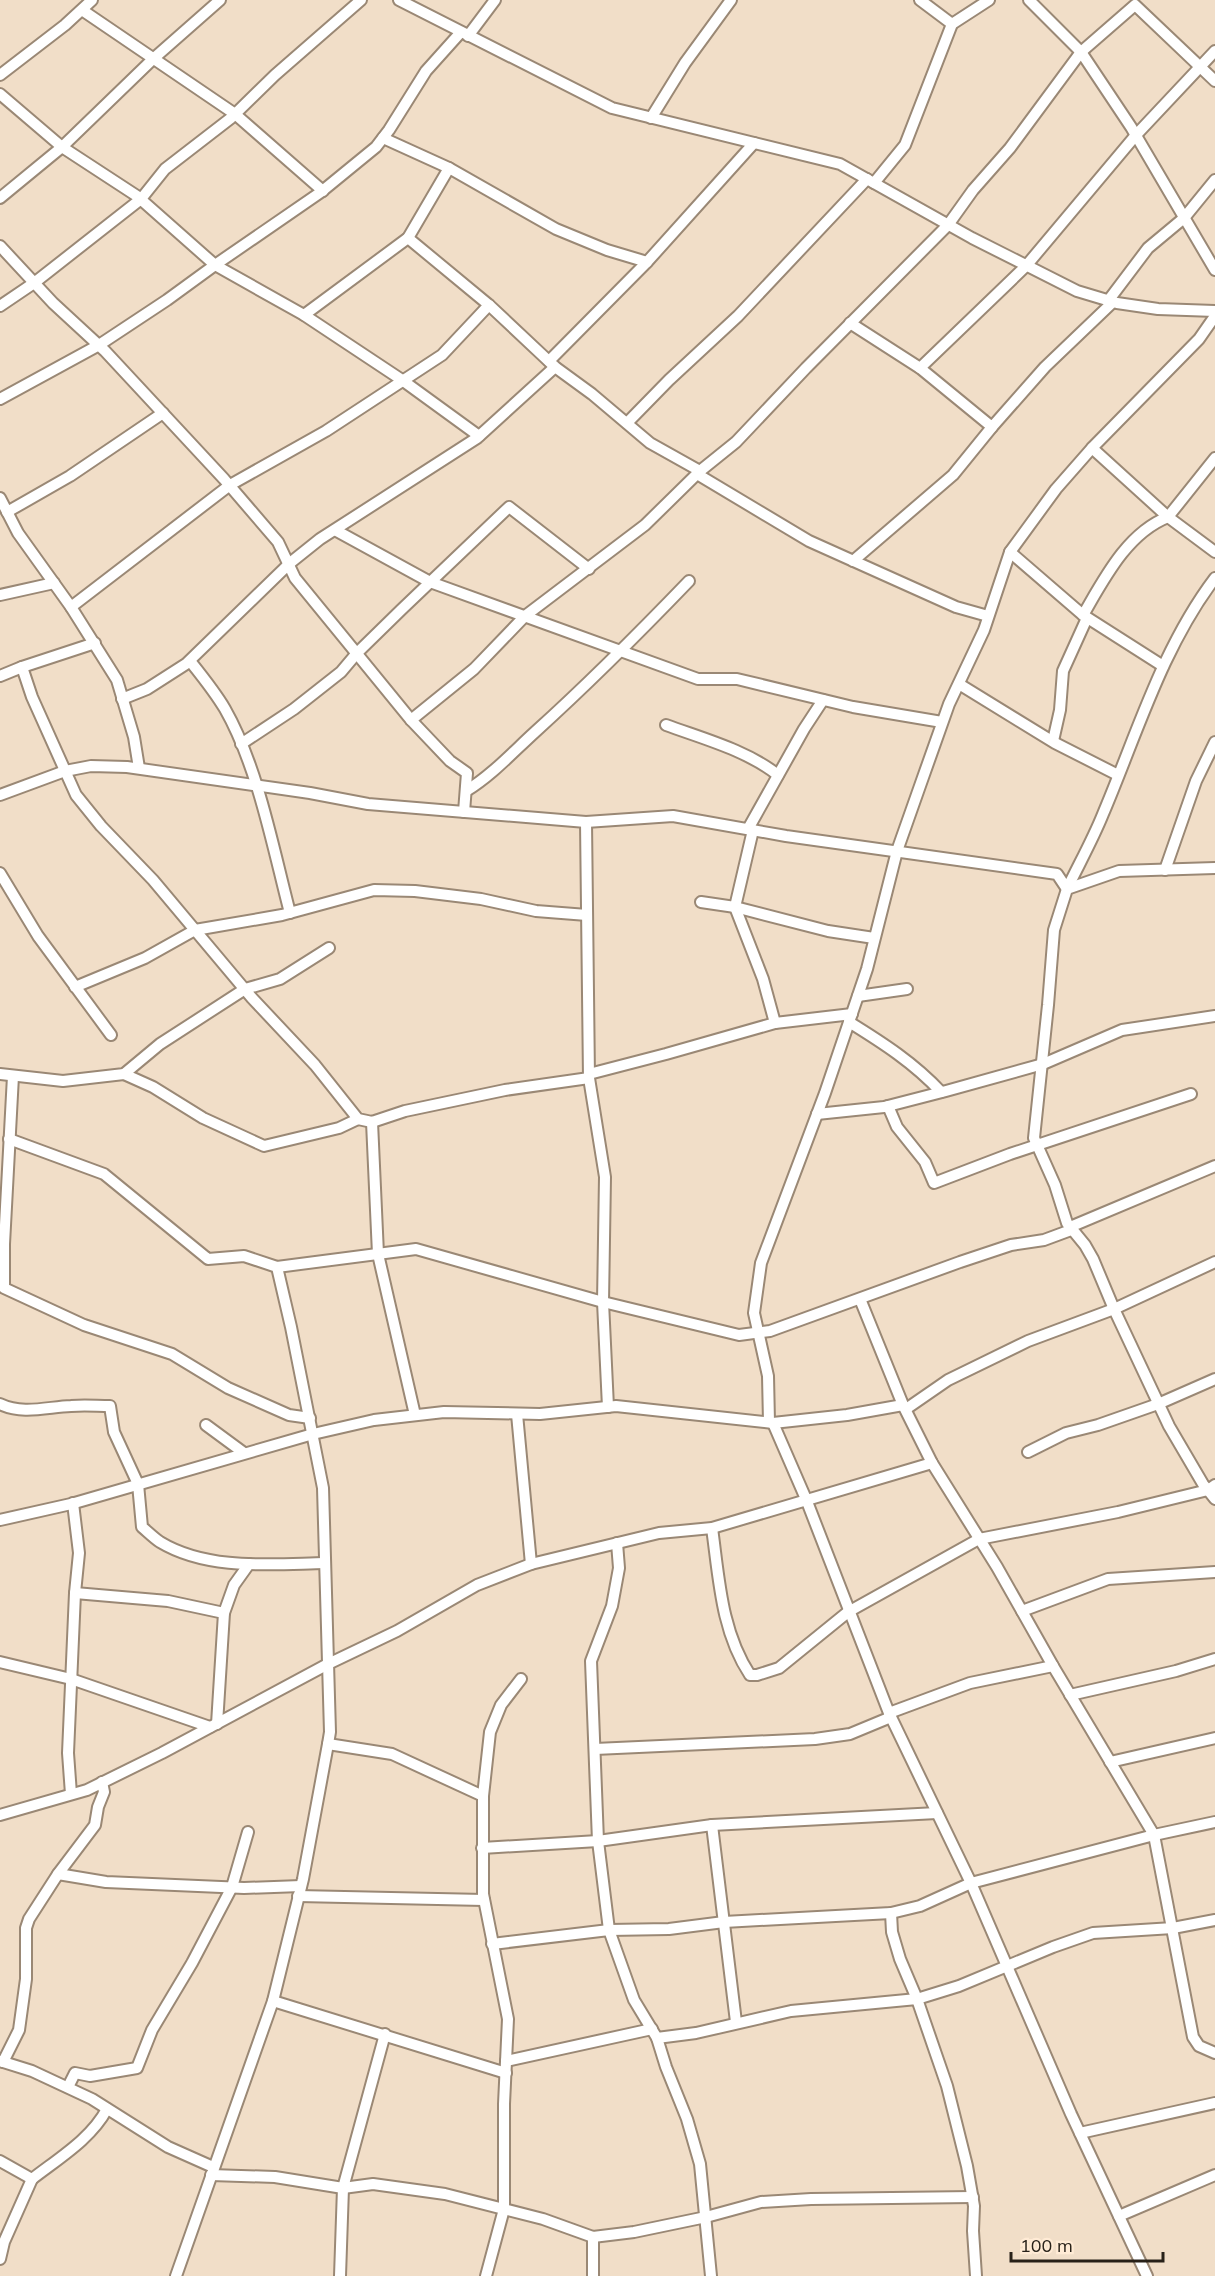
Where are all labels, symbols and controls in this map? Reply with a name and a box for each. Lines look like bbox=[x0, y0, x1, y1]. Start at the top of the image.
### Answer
scale bar bbox=[1011, 2225, 1162, 2263]
text: 100 m bbox=[1020, 2234, 1073, 2257]

